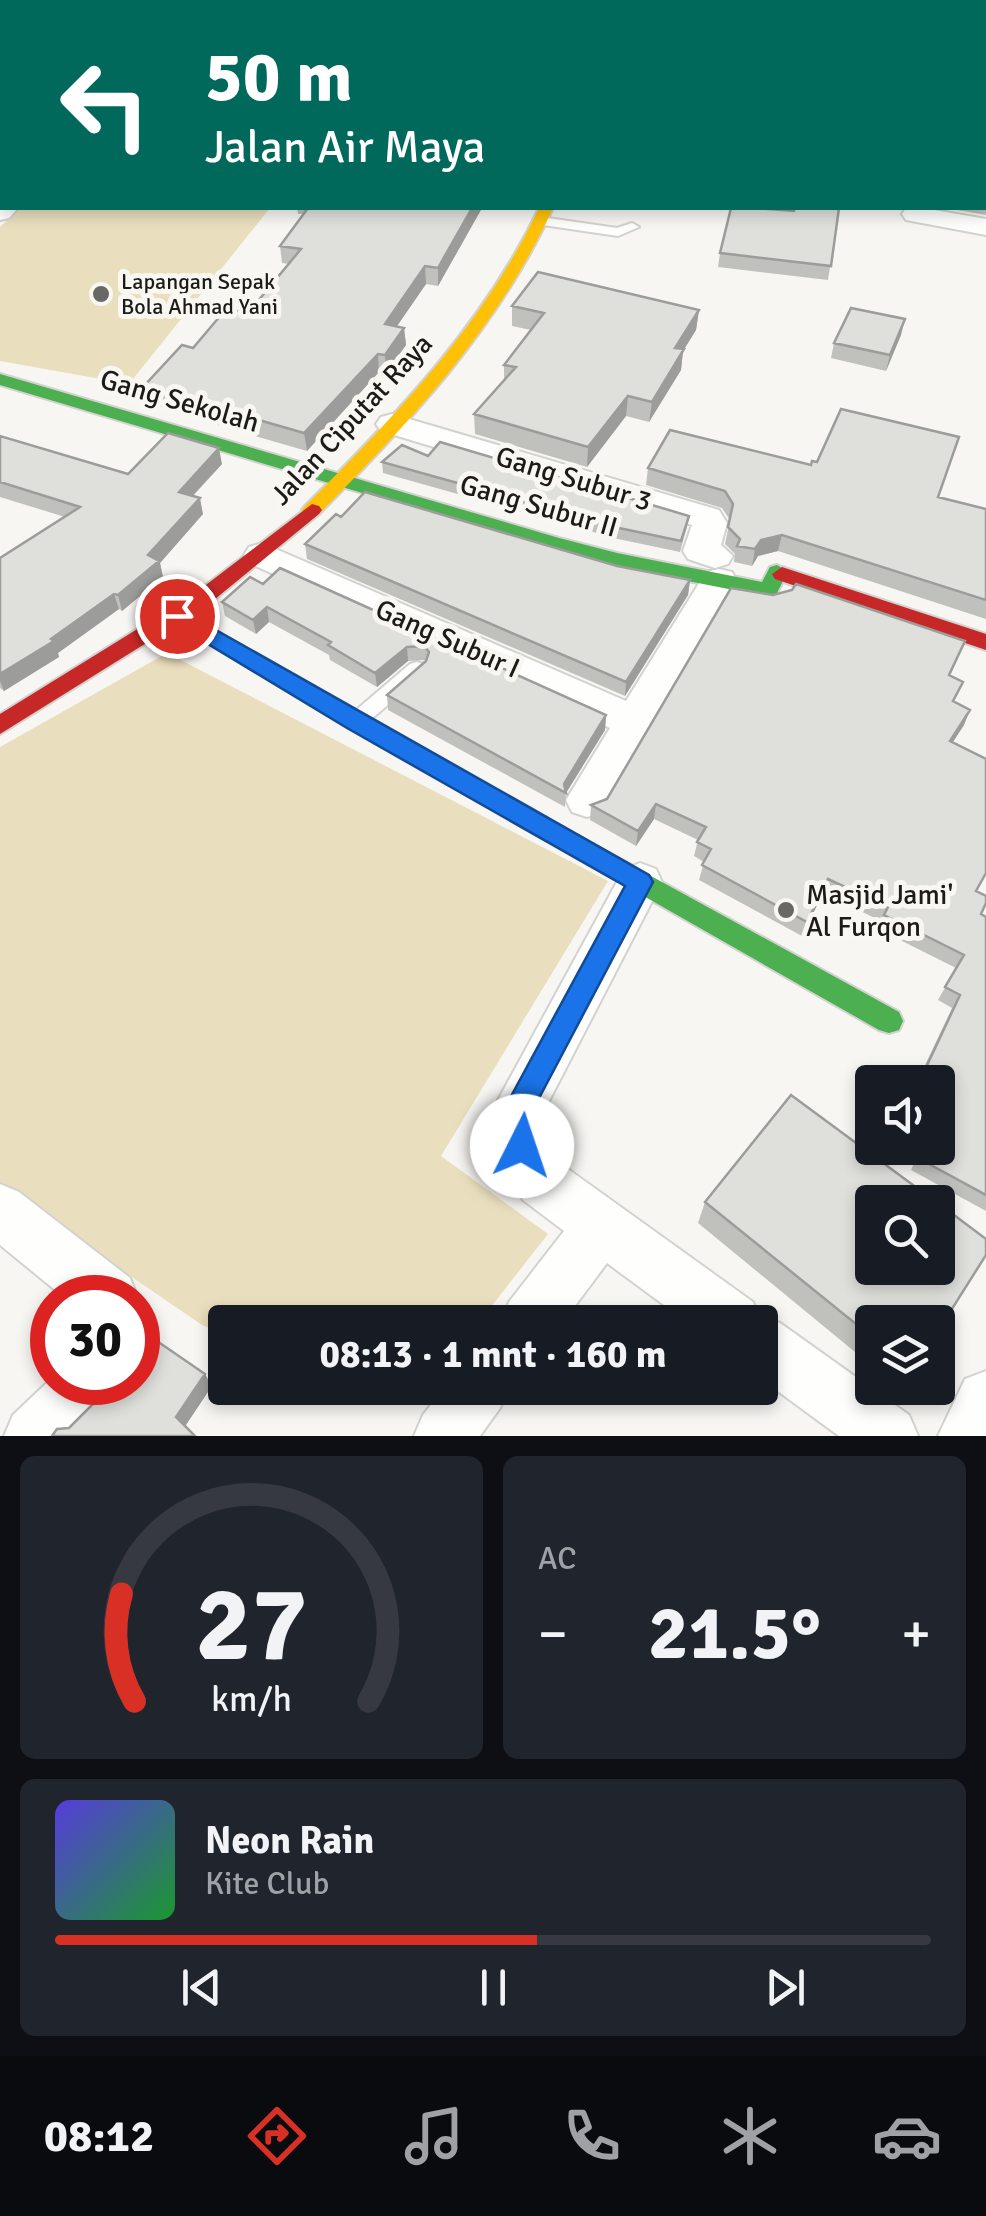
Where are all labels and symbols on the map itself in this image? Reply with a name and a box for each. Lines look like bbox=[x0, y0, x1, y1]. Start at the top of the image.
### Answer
place label: Lapangan Sepak Bola Ahmad Yani bbox=[121, 268, 278, 320]
marker: Lapangan Sepak Bola Ahmad Yani bbox=[90, 283, 112, 305]
street label: Jalan Ciputat Raya bbox=[264, 327, 440, 512]
street label: Gang Sekolah bbox=[96, 362, 263, 440]
street label: Gang Subur 3 bbox=[492, 439, 656, 519]
street label: Gang Subur II bbox=[456, 467, 621, 545]
pin bbox=[135, 574, 220, 659]
street label: Gang Subur I bbox=[370, 592, 525, 686]
place label: Masjid Jami' Al Furqon bbox=[806, 878, 953, 944]
marker: Masjid Jami' Al Furqon bbox=[775, 899, 797, 921]
position arrow bbox=[470, 1094, 574, 1198]
speed limit sign: 30 bbox=[30, 1275, 160, 1405]

